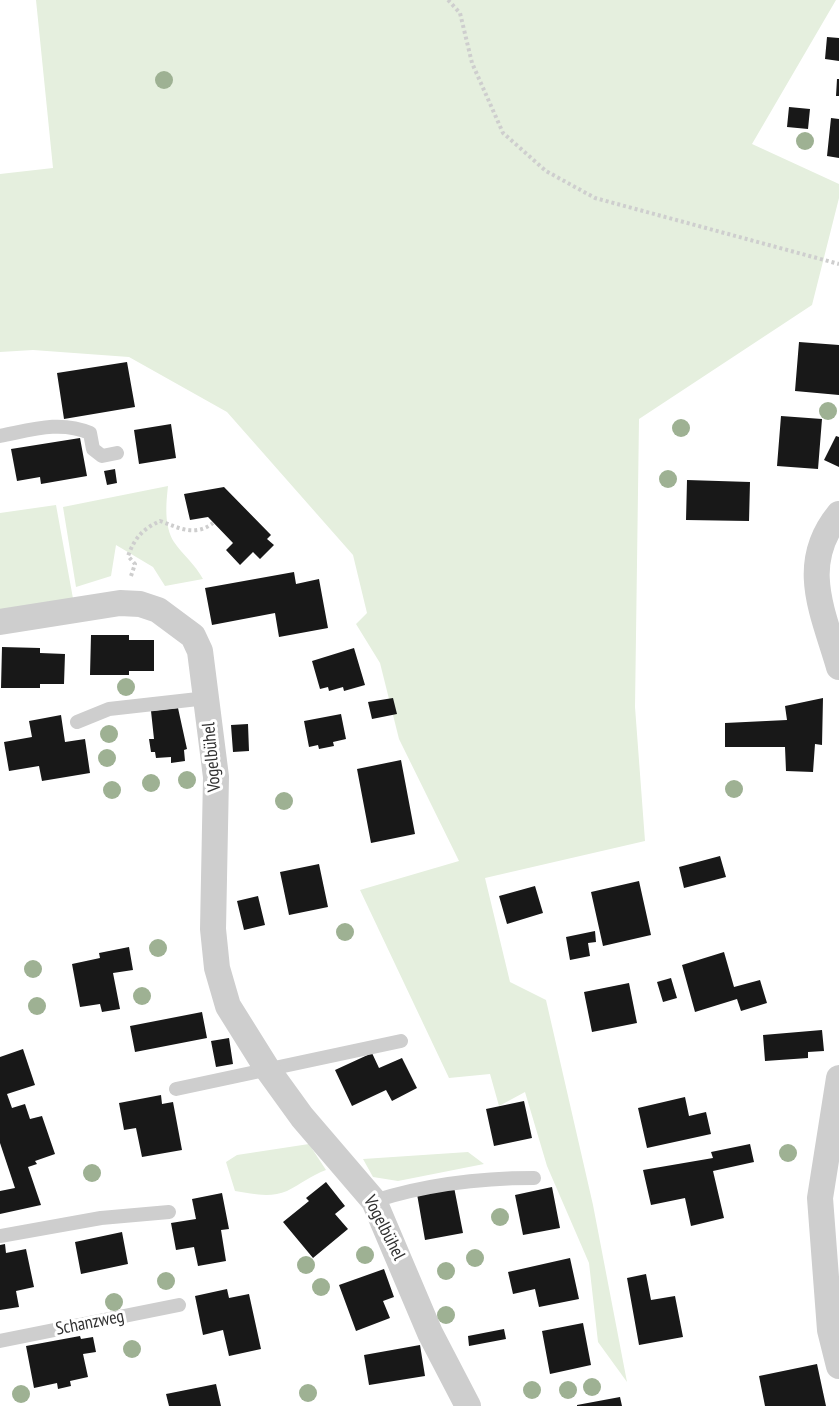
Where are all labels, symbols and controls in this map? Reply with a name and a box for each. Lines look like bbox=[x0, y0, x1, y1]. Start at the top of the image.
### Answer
street label: Vogelbühel bbox=[198, 721, 226, 793]
street label: Vogelbühel bbox=[359, 1192, 409, 1264]
street label: Schanzweg bbox=[54, 1306, 126, 1340]

